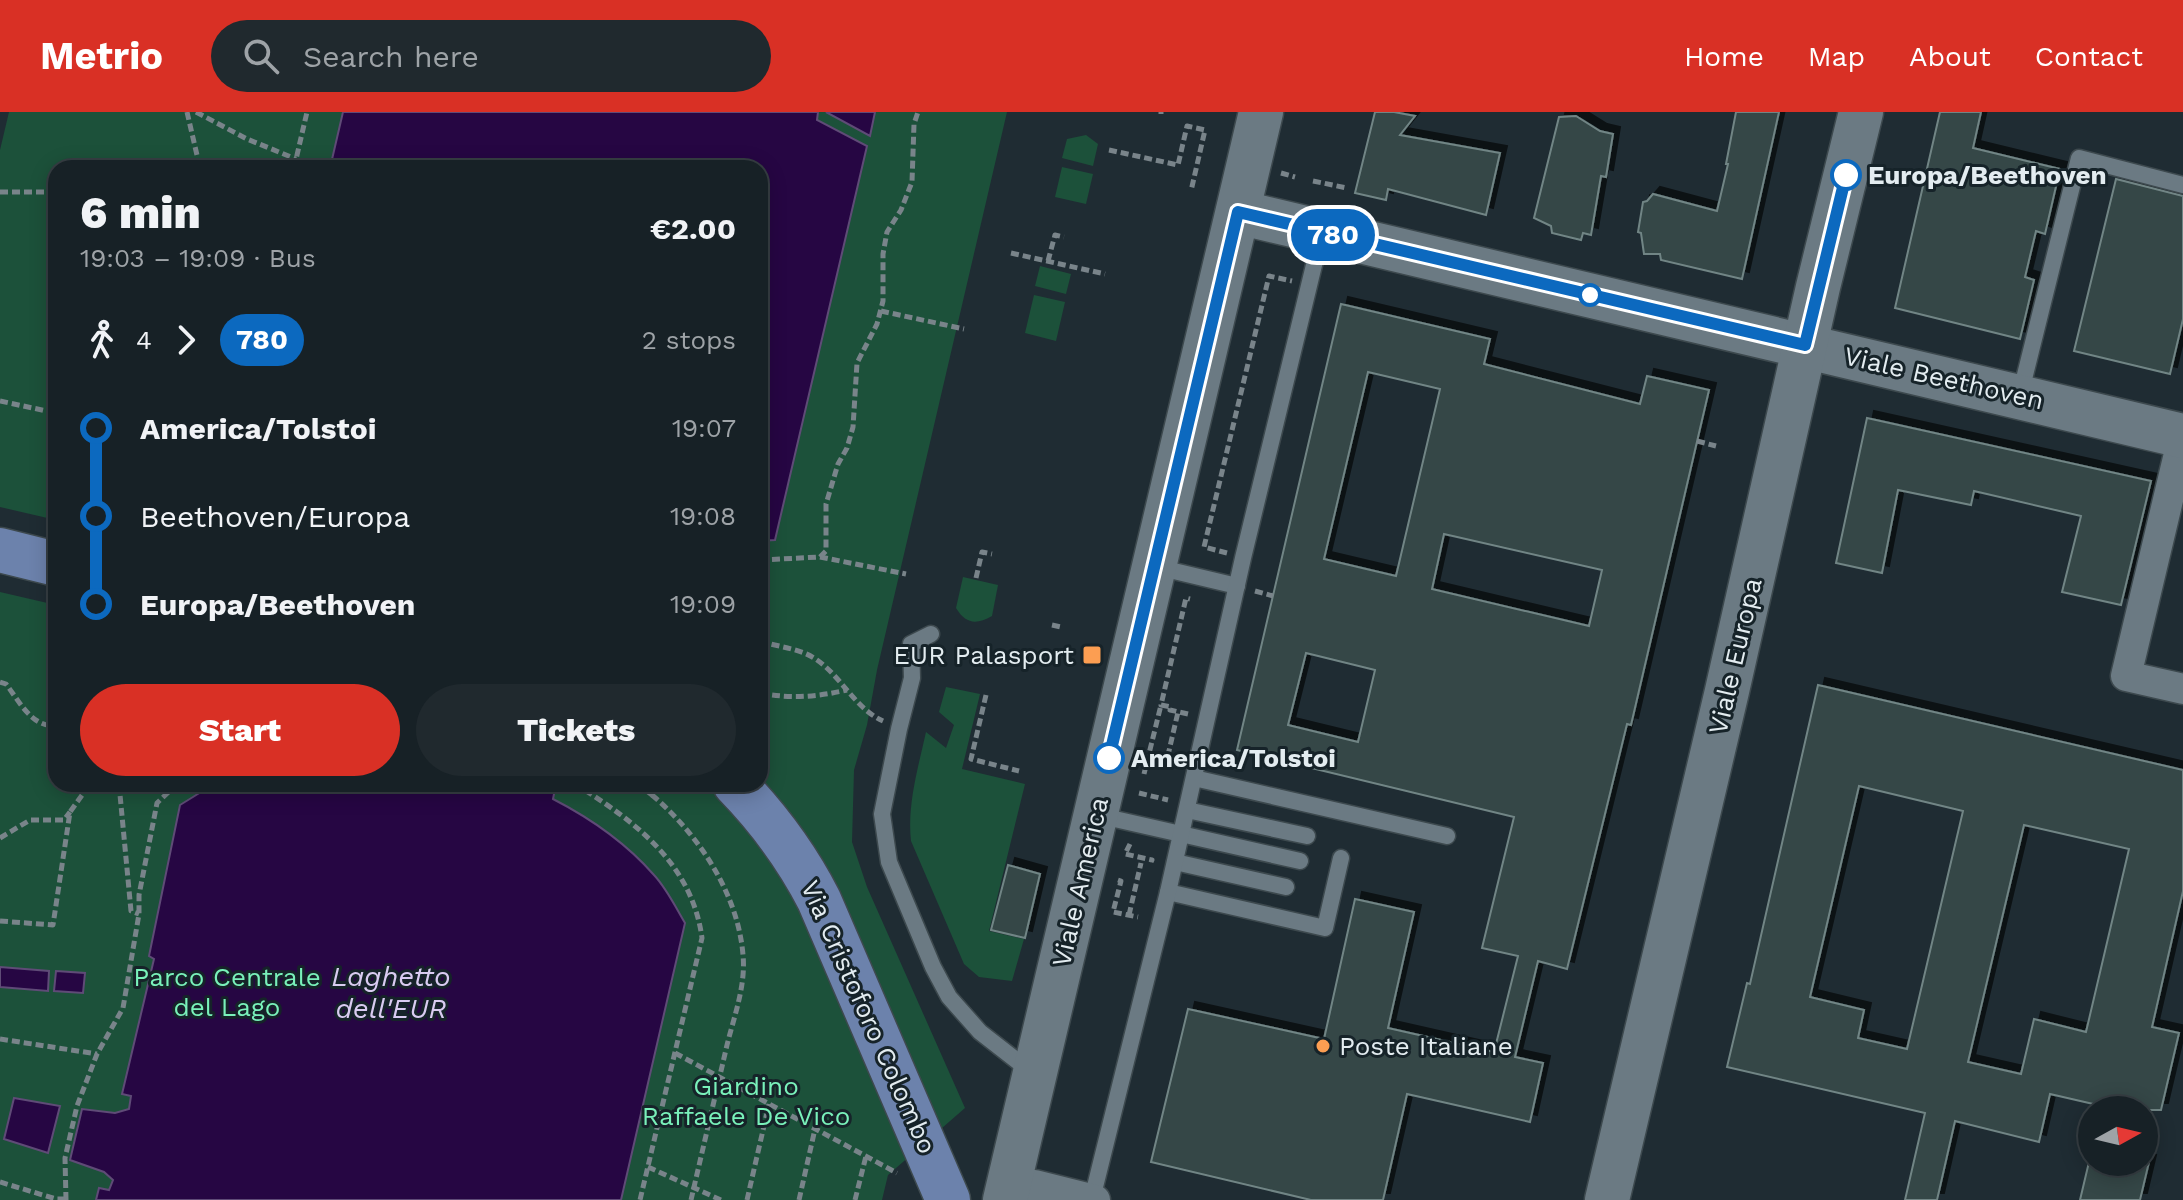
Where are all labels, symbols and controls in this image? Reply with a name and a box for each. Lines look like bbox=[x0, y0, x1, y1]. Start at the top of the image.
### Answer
search box bbox=[211, 20, 771, 92]
text: Metrio bbox=[40, 34, 163, 78]
icon: search bbox=[239, 34, 283, 78]
text: Search here bbox=[303, 39, 479, 74]
text: Home bbox=[1684, 40, 1764, 73]
text: Map bbox=[1808, 40, 1865, 73]
text: About bbox=[1909, 40, 1991, 73]
text: Contact bbox=[2035, 40, 2143, 73]
marker: Europa/Beethoven bbox=[1831, 160, 1861, 190]
place label: Europa/Beethoven bbox=[1868, 160, 2107, 190]
text: 6 min bbox=[80, 187, 201, 239]
line badge: 780 bbox=[1287, 209, 1379, 261]
text: €2.00 bbox=[650, 211, 736, 246]
text: 780 bbox=[1307, 218, 1359, 251]
text: 19:03 – 19:09 · Bus bbox=[80, 243, 316, 273]
unlabelled marker bbox=[1579, 284, 1601, 306]
icon: walk bbox=[80, 318, 124, 362]
icon: forward bbox=[164, 318, 208, 362]
text: 780 bbox=[236, 323, 288, 356]
text: 4 bbox=[136, 325, 152, 355]
text: 2 stops bbox=[642, 325, 736, 355]
street label: Viale Beethoven bbox=[1841, 340, 2047, 416]
text: America/Tolstoi bbox=[140, 411, 376, 446]
text: 19:07 bbox=[672, 413, 736, 443]
text: Beethoven/Europa bbox=[140, 499, 410, 534]
text: 19:08 bbox=[670, 501, 736, 531]
street label: Viale Europa bbox=[1702, 575, 1768, 737]
text: Europa/Beethoven bbox=[140, 587, 415, 622]
text: 19:09 bbox=[670, 589, 736, 619]
place label: EUR Palasport bbox=[893, 640, 1074, 670]
marker: EUR Palasport bbox=[1081, 644, 1103, 666]
button: Start bbox=[80, 684, 400, 776]
button: Tickets bbox=[416, 684, 736, 776]
marker: America/Tolstoi bbox=[1094, 743, 1124, 773]
place label: America/Tolstoi bbox=[1131, 743, 1336, 773]
street label: Viale America bbox=[1046, 794, 1114, 970]
street label: Via Cristoforo Colombo bbox=[795, 876, 943, 1158]
water label: Laghetto dell'EUR bbox=[331, 960, 451, 1025]
park label: Parco Centrale del Lago bbox=[133, 962, 321, 1022]
place label: Poste Italiane bbox=[1339, 1031, 1513, 1061]
marker: Poste Italiane bbox=[1314, 1037, 1332, 1055]
park label: Giardino Raffaele De Vico bbox=[642, 1071, 850, 1131]
north arrow bbox=[2078, 1096, 2158, 1176]
map controls bbox=[2078, 1096, 2158, 1176]

